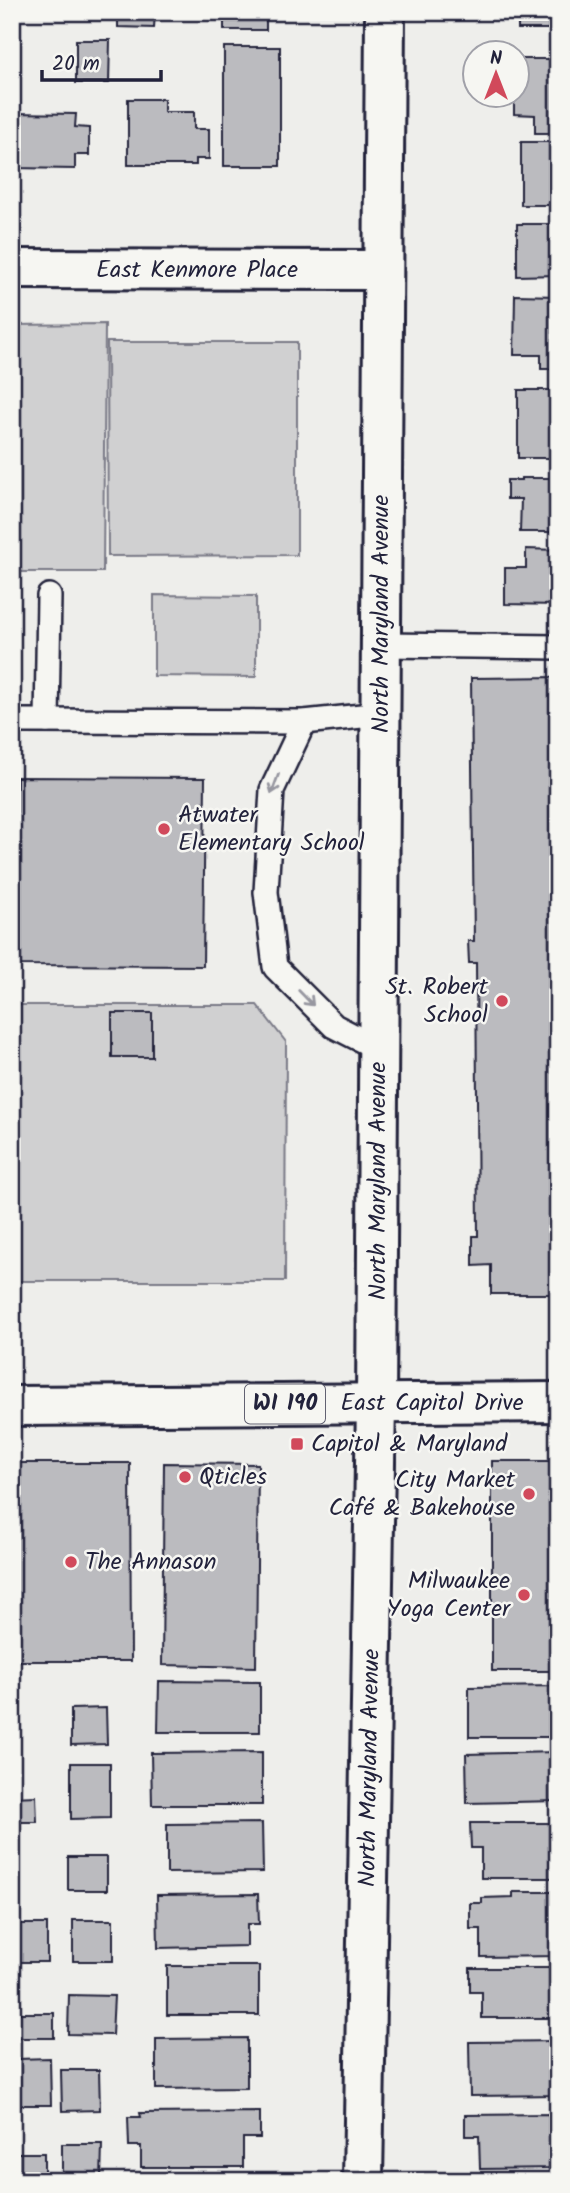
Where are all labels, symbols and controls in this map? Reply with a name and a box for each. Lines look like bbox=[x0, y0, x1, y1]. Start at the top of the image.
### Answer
scale bar bbox=[42, 38, 161, 82]
north arrow bbox=[462, 38, 532, 108]
text: N bbox=[490, 44, 502, 74]
text: 20 m bbox=[52, 48, 100, 81]
street label: East Kenmore Place bbox=[96, 251, 298, 290]
street label: North Maryland Avenue bbox=[362, 495, 401, 733]
one-way arrow bbox=[268, 773, 281, 795]
place label: Atwater Elementary School bbox=[178, 796, 365, 863]
marker: Atwater Elementary School bbox=[156, 821, 172, 837]
place label: St. Robert School bbox=[385, 968, 489, 1035]
one-way arrow bbox=[297, 989, 314, 1006]
marker: St. Robert School bbox=[494, 993, 510, 1009]
street label: North Maryland Avenue bbox=[359, 1062, 398, 1300]
street label: East Capitol Drive bbox=[341, 1384, 524, 1423]
road number: WI 190 bbox=[245, 1385, 325, 1424]
place label: Capitol & Maryland bbox=[311, 1425, 508, 1464]
marker: Capitol & Maryland bbox=[289, 1436, 305, 1452]
place label: Qticles bbox=[199, 1458, 267, 1497]
place label: City Market Café & Bakehouse bbox=[329, 1461, 516, 1528]
marker: Qticles bbox=[177, 1469, 193, 1485]
marker: City Market Café & Bakehouse bbox=[521, 1486, 537, 1502]
place label: The Annason bbox=[85, 1543, 216, 1582]
marker: The Annason bbox=[63, 1554, 79, 1570]
place label: Milwaukee Yoga Center bbox=[387, 1562, 512, 1629]
marker: Milwaukee Yoga Center bbox=[516, 1587, 532, 1603]
street label: North Maryland Avenue bbox=[348, 1648, 392, 1888]

